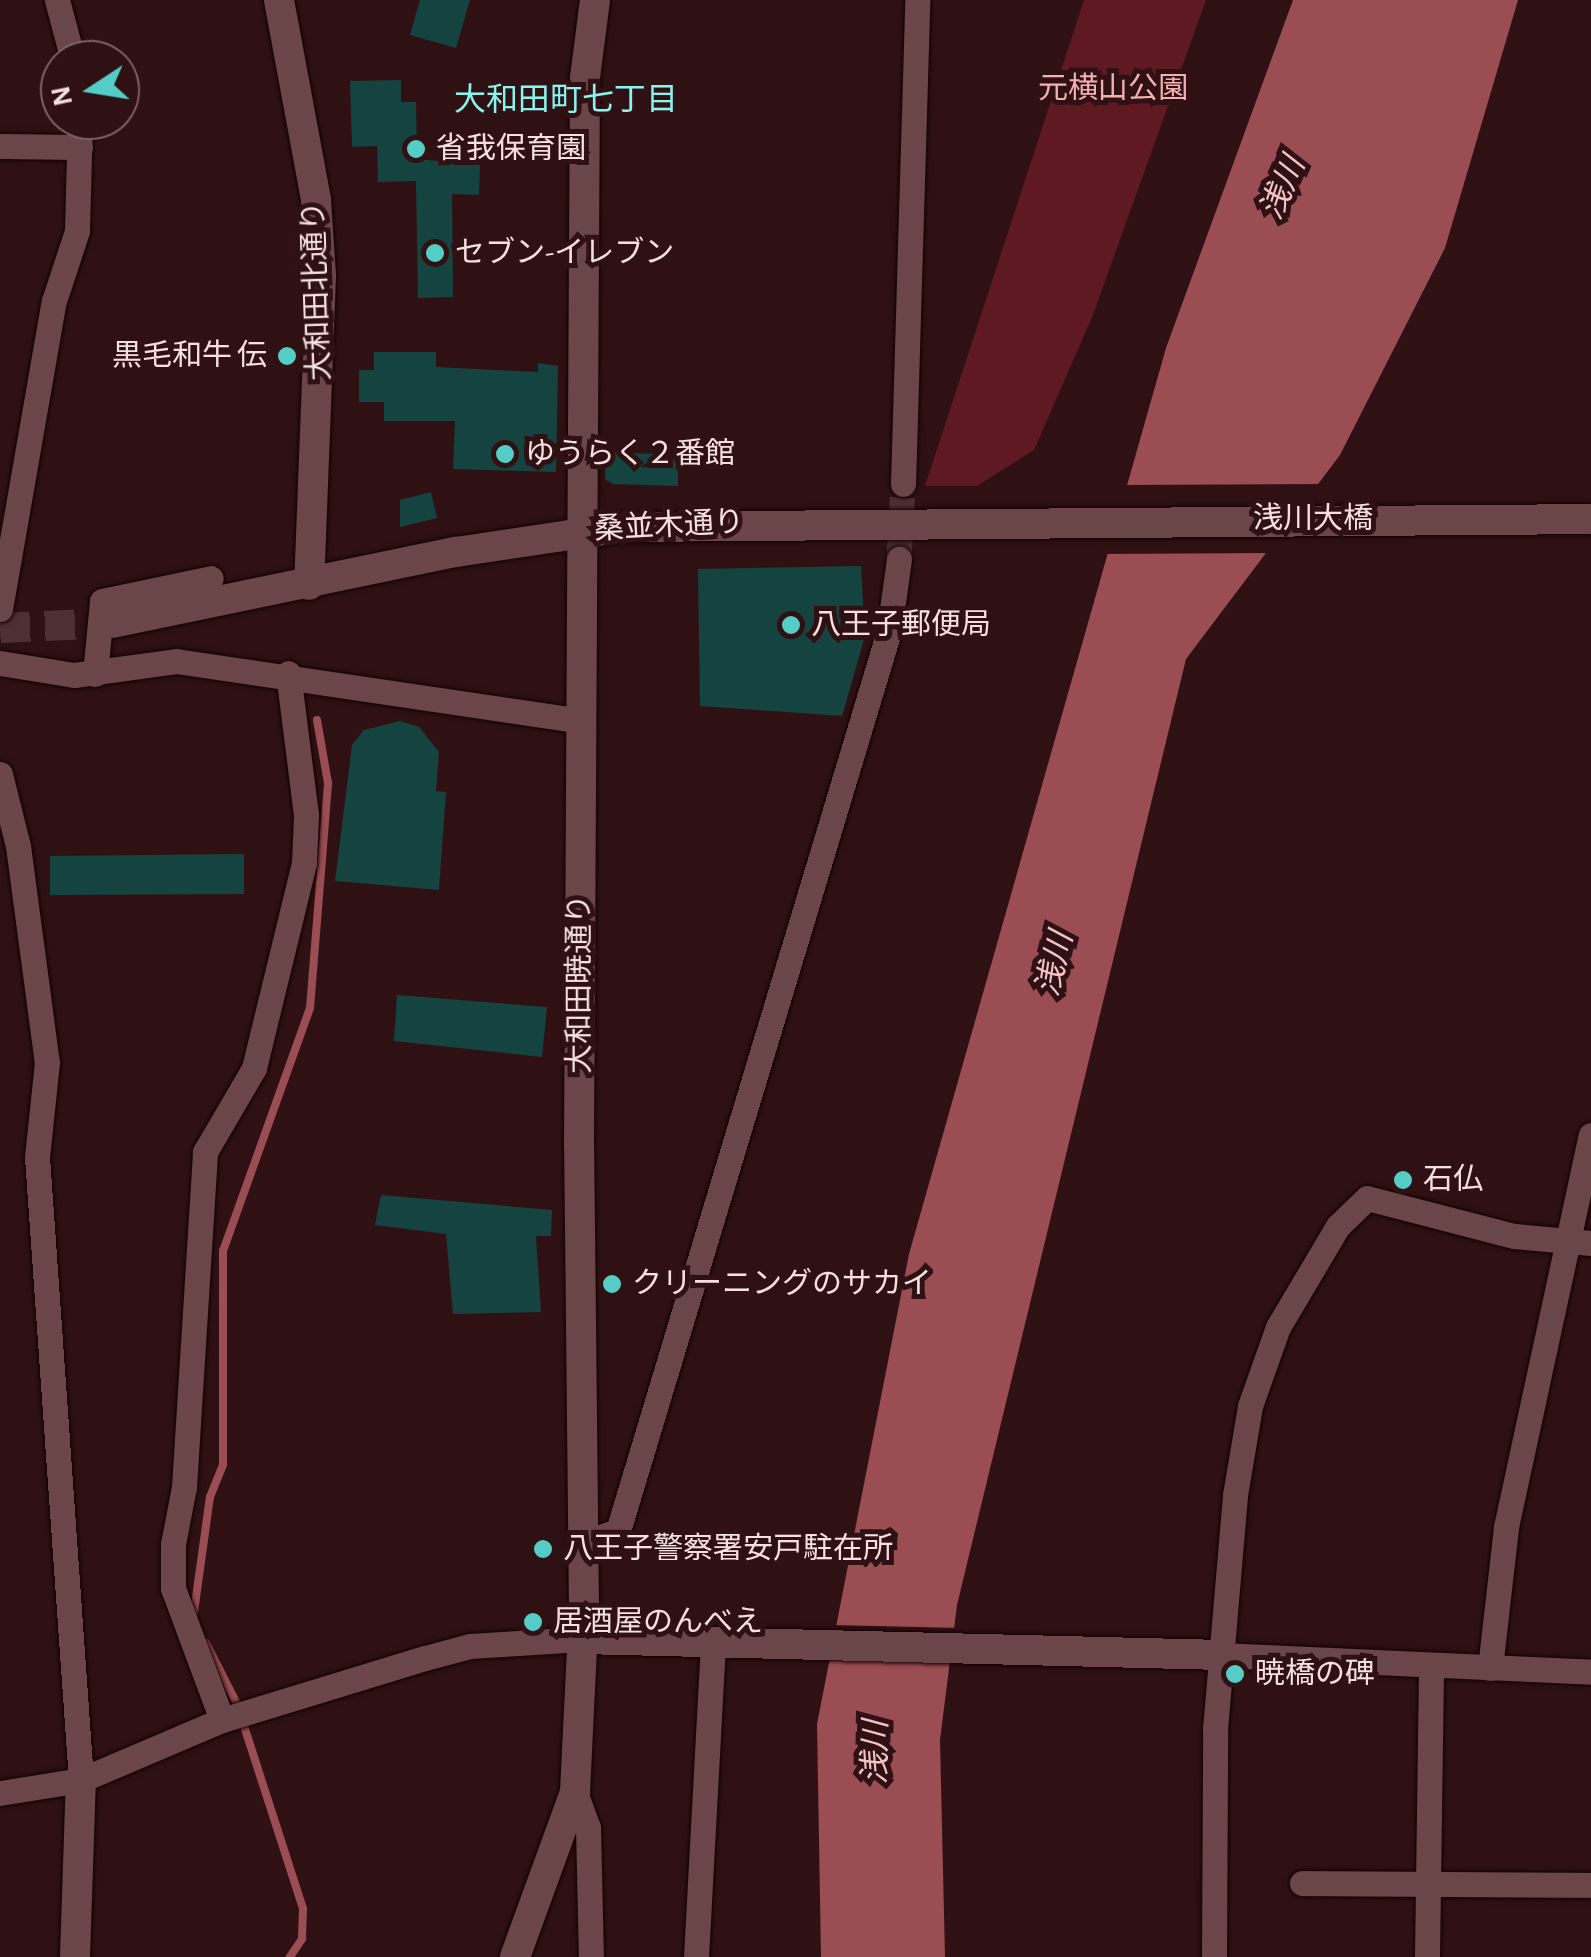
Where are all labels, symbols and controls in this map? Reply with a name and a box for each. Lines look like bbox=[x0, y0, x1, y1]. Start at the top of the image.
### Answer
north arrow bbox=[40, 40, 140, 140]
park label: 元横山公園 bbox=[1038, 71, 1188, 107]
district label: 大和田町七丁目 bbox=[454, 81, 678, 119]
text: N bbox=[47, 83, 78, 108]
place label: 省我保育園 bbox=[436, 131, 586, 167]
marker: 省我保育園 bbox=[405, 138, 427, 160]
water label: 浅川 bbox=[1252, 151, 1314, 225]
street label: 大和田北通り bbox=[296, 200, 338, 382]
place label: セブン-イレブン bbox=[455, 235, 674, 271]
marker: セブン-イレブン bbox=[424, 242, 446, 264]
place label: 黒毛和牛 伝 bbox=[112, 338, 267, 374]
marker: 黒毛和牛 伝 bbox=[276, 345, 298, 367]
place label: ゆうらく２番館 bbox=[525, 436, 735, 472]
marker: ゆうらく２番館 bbox=[494, 443, 516, 465]
street label: 浅川大橋 bbox=[1253, 501, 1373, 537]
street label: 桑並木通り bbox=[593, 504, 745, 548]
place label: 八王子郵便局 bbox=[811, 607, 991, 643]
marker: 八王子郵便局 bbox=[780, 614, 802, 636]
street label: 大和田暁通り bbox=[562, 894, 598, 1074]
water label: 浅川 bbox=[1029, 928, 1081, 1000]
place label: 石仏 bbox=[1423, 1162, 1483, 1198]
marker: 石仏 bbox=[1392, 1169, 1414, 1191]
place label: クリーニングのサカイ bbox=[632, 1266, 932, 1302]
marker: クリーニングのサカイ bbox=[601, 1273, 623, 1295]
place label: 八王子警察署安戸駐在所 bbox=[563, 1531, 893, 1567]
marker: 八王子警察署安戸駐在所 bbox=[532, 1538, 554, 1560]
place label: 居酒屋のんべえ bbox=[553, 1604, 763, 1640]
marker: 居酒屋のんべえ bbox=[522, 1611, 544, 1633]
place label: 暁橋の碑 bbox=[1255, 1656, 1375, 1692]
marker: 暁橋の碑 bbox=[1224, 1663, 1246, 1685]
water label: 浅川 bbox=[856, 1720, 896, 1784]

